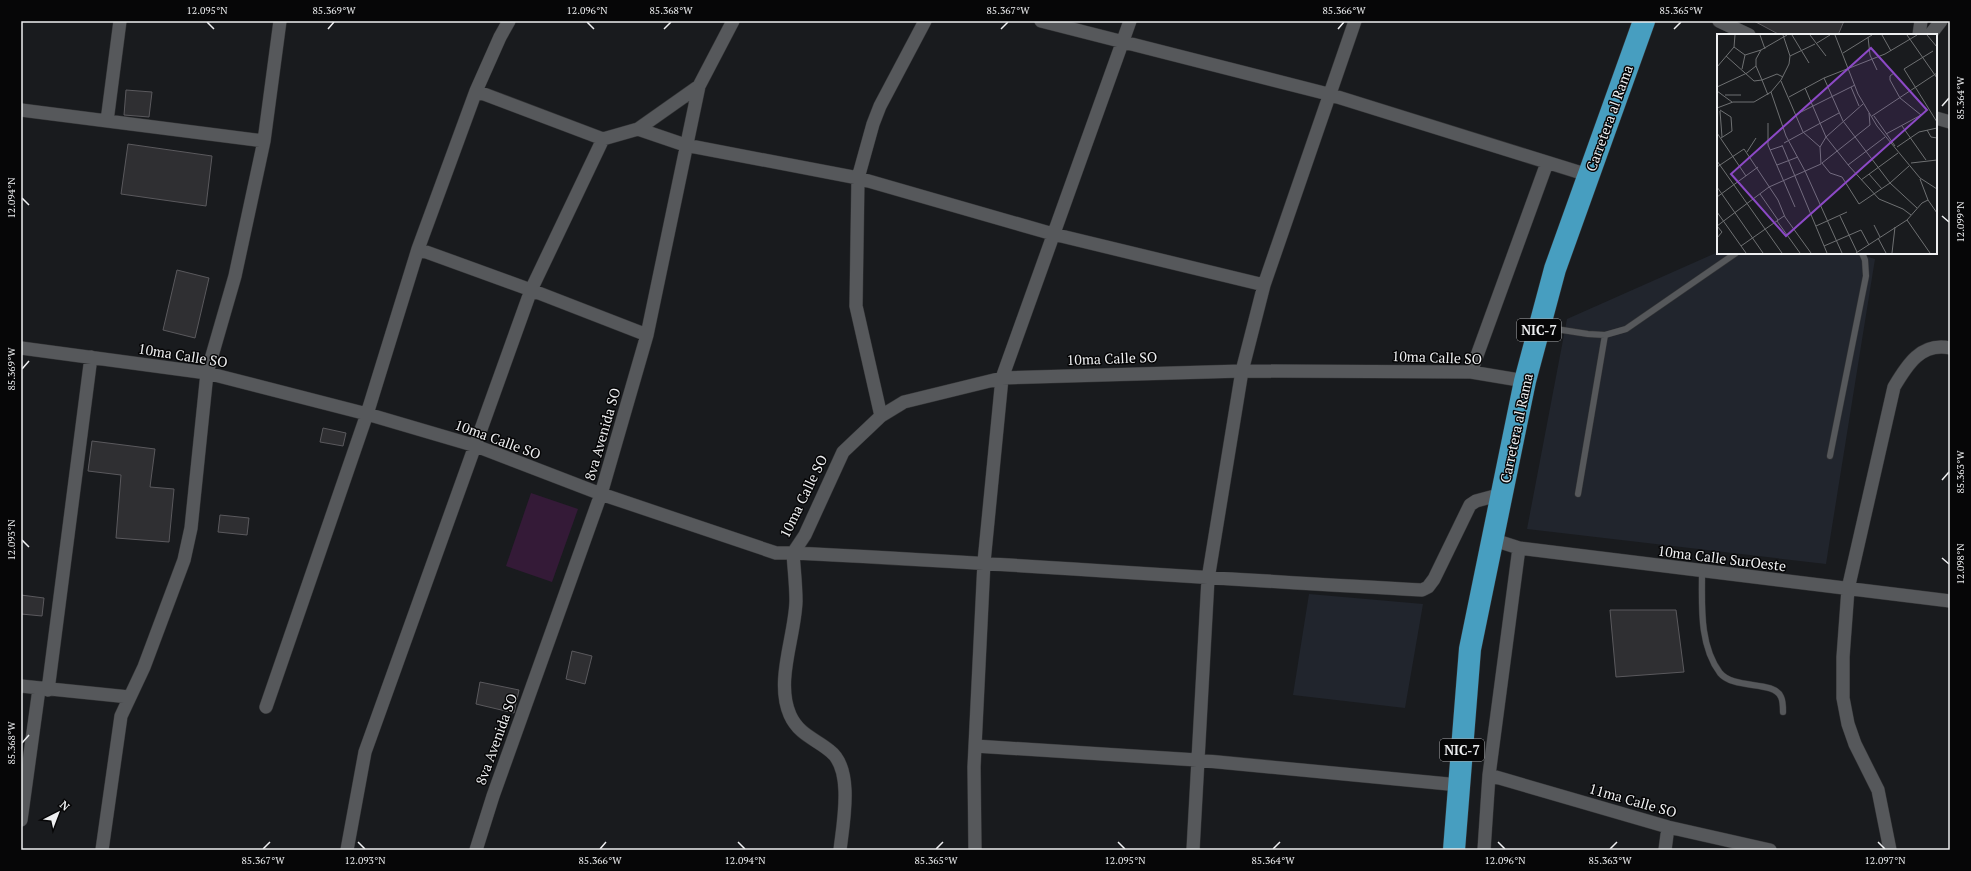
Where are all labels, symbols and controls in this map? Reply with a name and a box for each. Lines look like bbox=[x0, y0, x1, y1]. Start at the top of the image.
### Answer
text: 12.095°N bbox=[187, 4, 228, 17]
text: 85.369°W bbox=[312, 4, 356, 17]
text: 12.096°N bbox=[567, 4, 608, 17]
text: 85.368°W bbox=[649, 4, 693, 17]
text: 85.367°W bbox=[986, 4, 1030, 17]
text: 85.366°W bbox=[1322, 4, 1366, 17]
text: 85.365°W bbox=[1659, 4, 1703, 17]
inset map bbox=[1717, 34, 1937, 254]
street label: Carretera al Rama bbox=[1581, 62, 1637, 174]
text: 85.364°W bbox=[1954, 76, 1967, 120]
text: 12.094°N bbox=[5, 177, 18, 219]
text: 12.099°N bbox=[1954, 201, 1967, 243]
road number: NIC-7 bbox=[1517, 319, 1561, 341]
street label: 10ma Calle SO bbox=[137, 339, 229, 371]
street label: 10ma Calle SO bbox=[1392, 346, 1482, 368]
text: 85.369°W bbox=[5, 347, 18, 391]
street label: 10ma Calle SO bbox=[1067, 347, 1157, 369]
street label: Carretera al Rama bbox=[1495, 371, 1537, 485]
street label: 8va Avenida SO bbox=[580, 385, 624, 483]
street label: 10ma Calle SO bbox=[452, 415, 544, 463]
text: 85.363°W bbox=[1954, 450, 1967, 494]
street label: 10ma Calle SO bbox=[775, 451, 831, 541]
text: 12.093°N bbox=[5, 519, 18, 561]
street label: 10ma Calle SurOeste bbox=[1657, 541, 1787, 575]
text: 12.098°N bbox=[1954, 543, 1967, 585]
street label: 8va Avenida SO bbox=[471, 691, 521, 787]
text: 85.368°W bbox=[5, 721, 18, 765]
road number: NIC-7 bbox=[1440, 739, 1484, 761]
street label: 11ma Calle SO bbox=[1587, 778, 1679, 822]
north arrow bbox=[38, 793, 78, 833]
text: N bbox=[57, 798, 73, 814]
text: 85.367°W bbox=[241, 854, 285, 867]
text: 12.093°N bbox=[345, 854, 386, 867]
text: 85.366°W bbox=[578, 854, 622, 867]
text: 12.094°N bbox=[725, 854, 766, 867]
text: 85.365°W bbox=[914, 854, 958, 867]
text: 12.095°N bbox=[1105, 854, 1146, 867]
text: 85.364°W bbox=[1251, 854, 1295, 867]
text: 12.096°N bbox=[1485, 854, 1526, 867]
text: 85.363°W bbox=[1588, 854, 1632, 867]
text: 12.097°N bbox=[1865, 854, 1906, 867]

